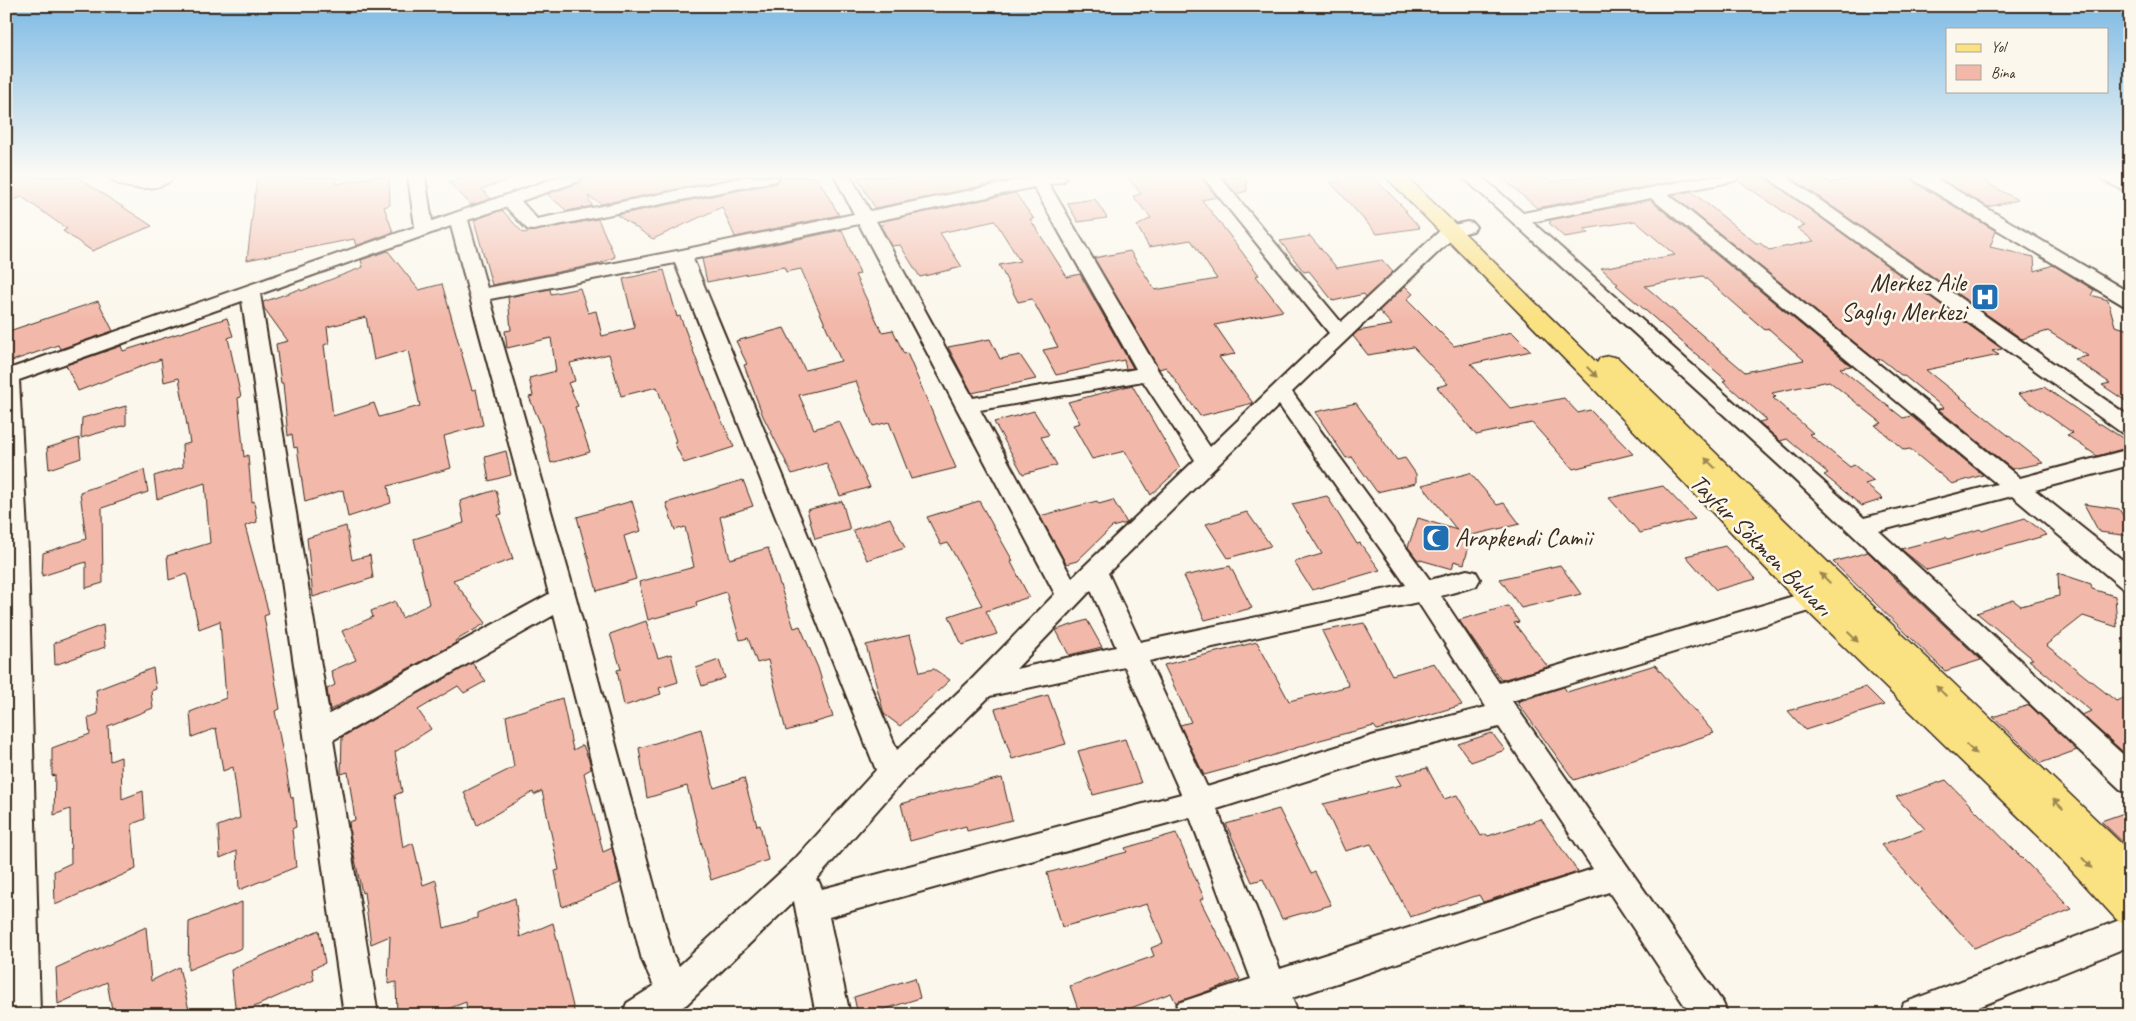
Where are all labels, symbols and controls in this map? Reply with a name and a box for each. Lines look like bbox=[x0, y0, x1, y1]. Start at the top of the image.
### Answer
legend bbox=[1946, 28, 2108, 92]
text: Yol bbox=[1991, 38, 2008, 57]
text: Bina bbox=[1991, 64, 2016, 83]
place label: Merkez Aile Saglıgı Merkezi bbox=[1841, 267, 1969, 328]
hospital icon: Merkez Aile Saglıgı Merkezi bbox=[1970, 282, 2000, 312]
one-way arrow bbox=[1586, 366, 1598, 378]
one-way arrow bbox=[1704, 457, 1716, 469]
street label: Tayfur Sökmen Bulvarı bbox=[1683, 467, 1840, 624]
place label: Arapkendi Camii bbox=[1455, 522, 1595, 554]
mosque icon: Arapkendi Camii bbox=[1421, 523, 1451, 553]
one-way arrow bbox=[1819, 572, 1831, 584]
one-way arrow bbox=[1847, 631, 1859, 643]
one-way arrow bbox=[1936, 685, 1948, 697]
one-way arrow bbox=[1965, 743, 1977, 755]
one-way arrow bbox=[2052, 798, 2064, 810]
one-way arrow bbox=[2081, 856, 2093, 868]

